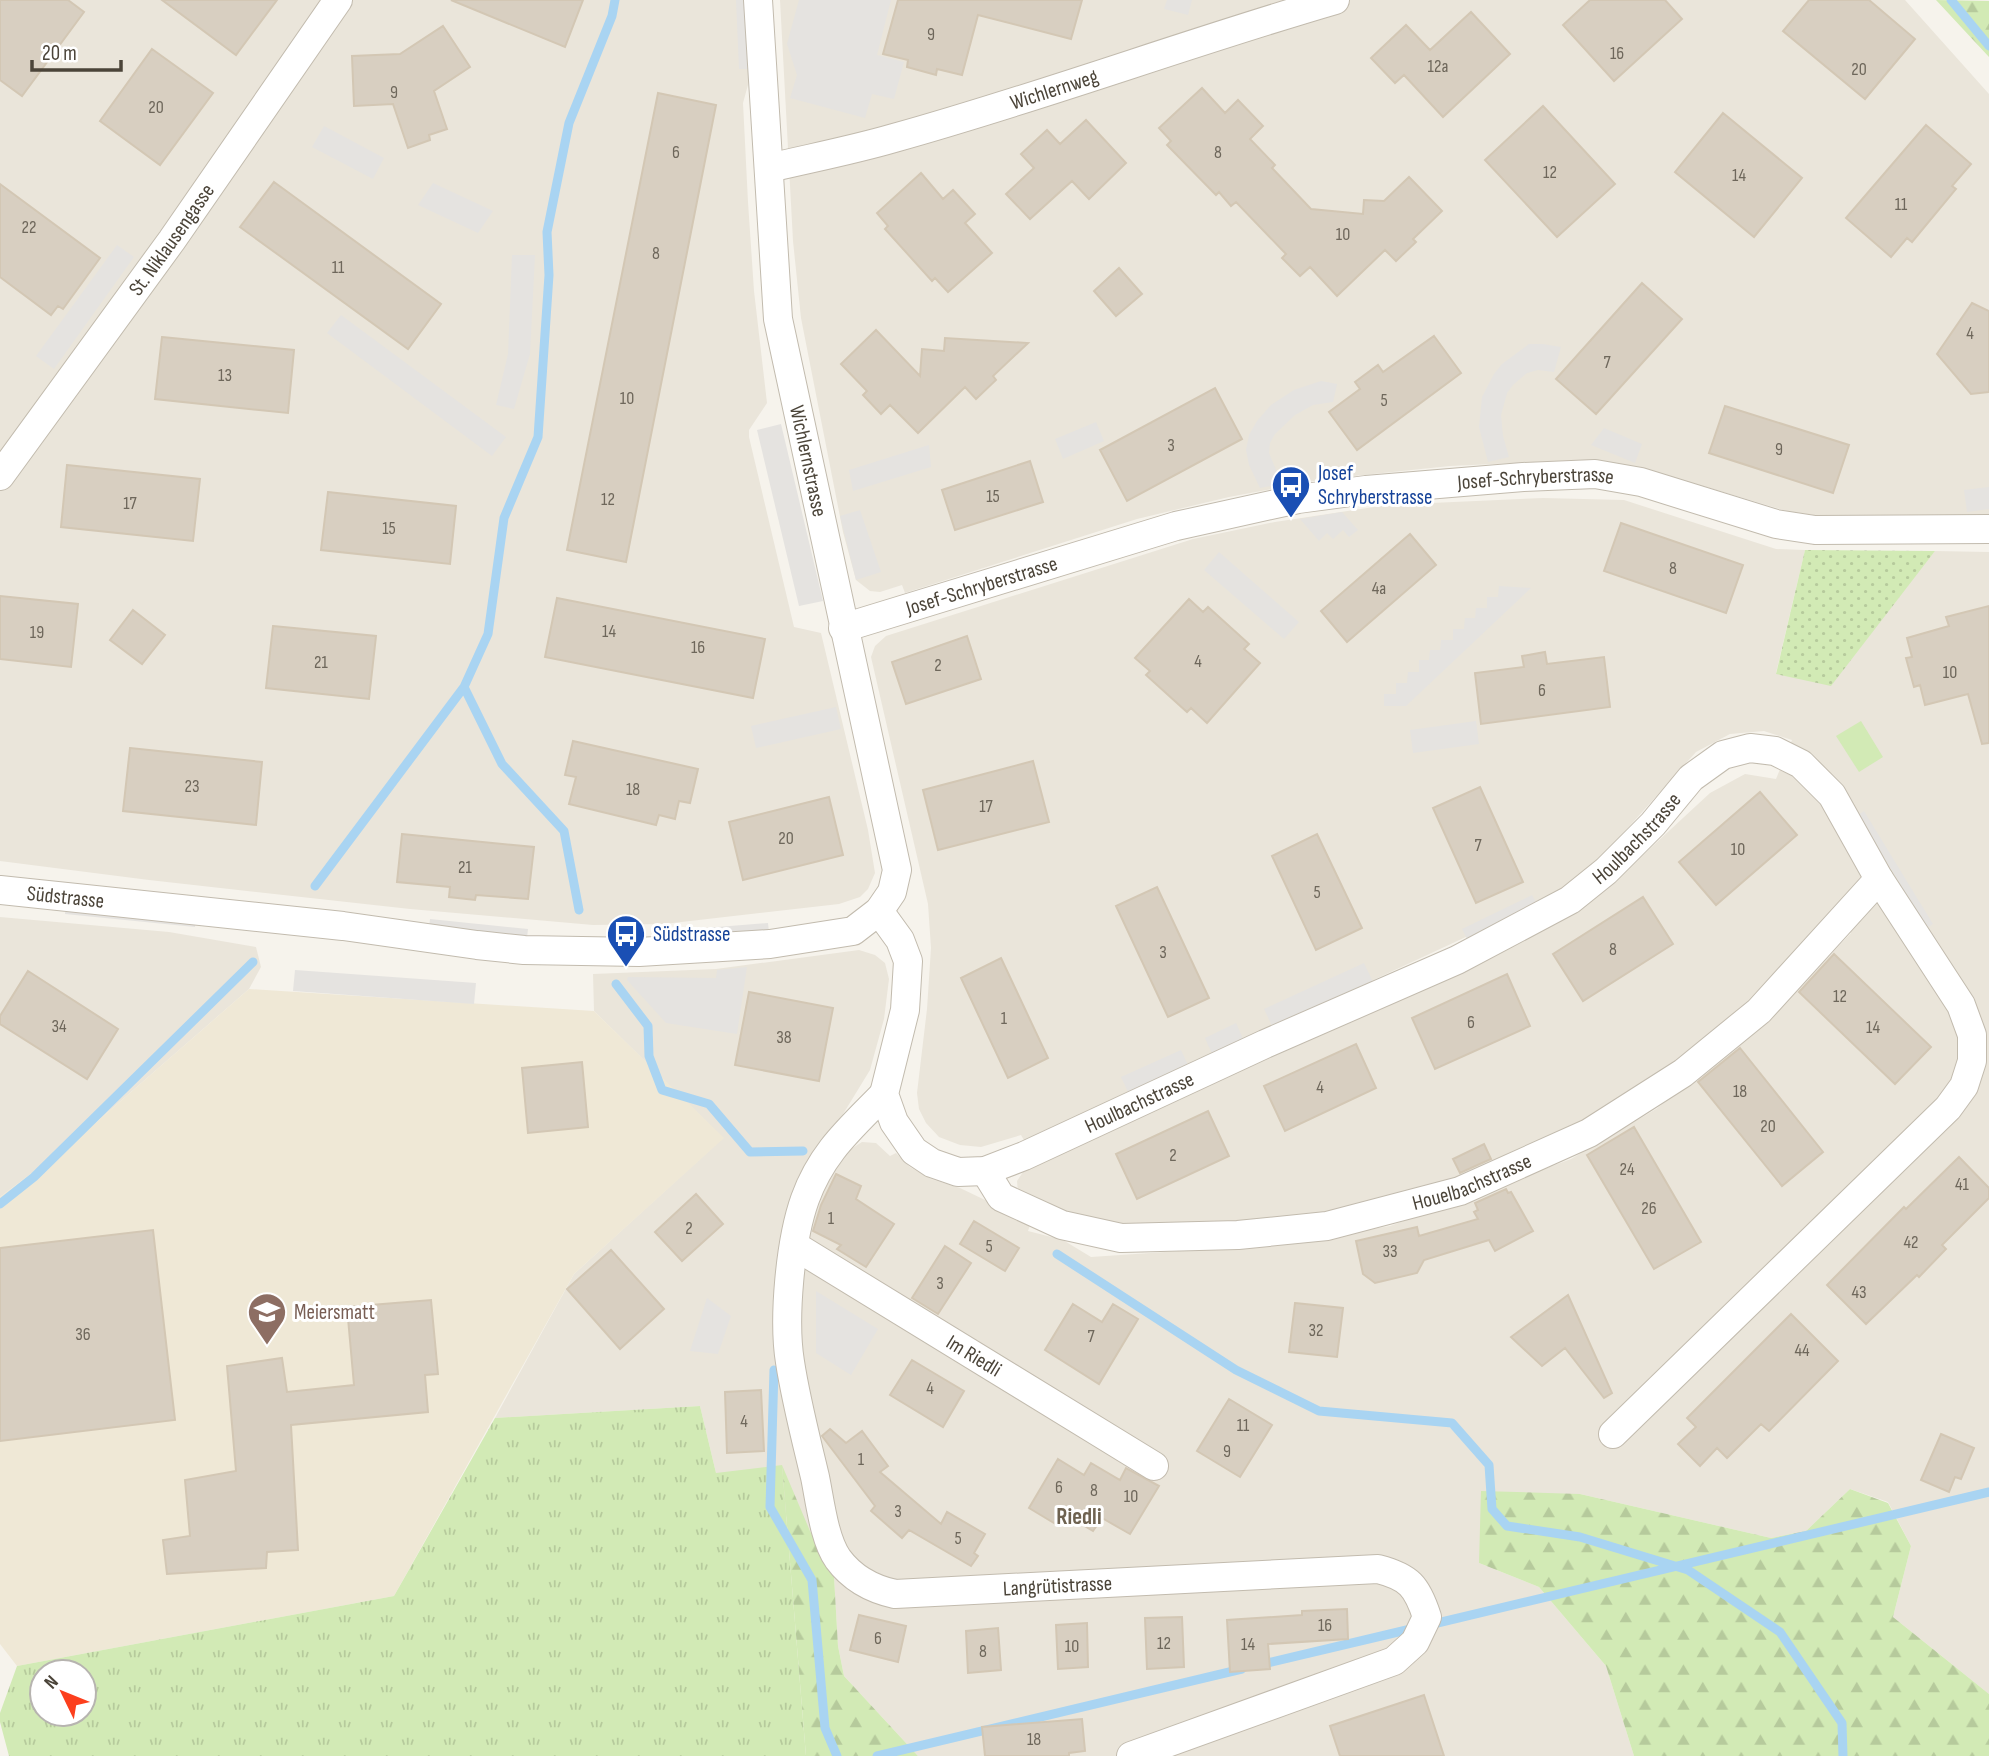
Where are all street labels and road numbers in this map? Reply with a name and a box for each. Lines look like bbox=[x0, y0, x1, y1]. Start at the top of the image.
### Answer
street label: Wichlernweg bbox=[1007, 63, 1101, 115]
street label: St. Niklausengasse bbox=[123, 179, 220, 300]
street label: Wichlernstrasse bbox=[784, 403, 832, 519]
street label: Josef-Schryberstrasse bbox=[1455, 461, 1616, 495]
street label: Josef-Schryberstrasse bbox=[902, 551, 1060, 621]
street label: Houlbachstrasse bbox=[1587, 788, 1686, 890]
street label: Südstrasse bbox=[26, 880, 106, 913]
street label: Houlbachstrasse bbox=[1081, 1066, 1198, 1138]
street label: Houelbachstrasse bbox=[1409, 1148, 1535, 1216]
street label: Im Riedli bbox=[942, 1329, 1006, 1382]
street label: Langrütistrasse bbox=[1002, 1570, 1113, 1601]

